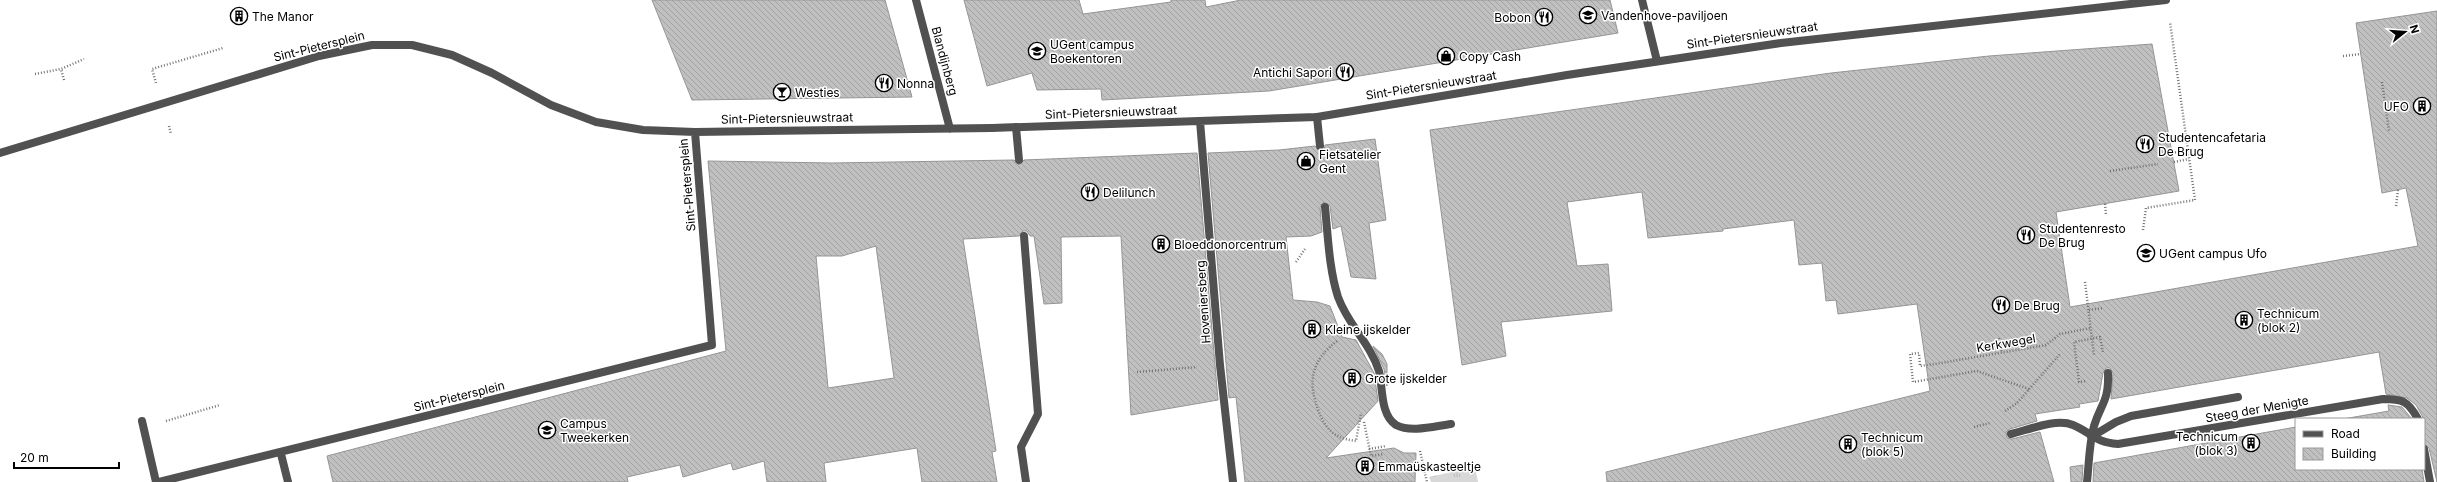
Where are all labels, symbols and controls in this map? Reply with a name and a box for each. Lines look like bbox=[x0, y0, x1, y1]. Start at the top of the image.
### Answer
school or university icon: Vandenhove-paviljoen bbox=[1578, 5, 1598, 25]
building icon: The Manor bbox=[229, 6, 249, 26]
restaurant icon: Bobon bbox=[1534, 7, 1554, 27]
place label: Vandenhove-paviljoen bbox=[1601, 8, 1728, 23]
place label: The Manor bbox=[252, 9, 314, 24]
place label: Bobon bbox=[1494, 10, 1531, 25]
north arrow bbox=[2385, 12, 2425, 52]
street label: Sint-Pietersnieuwstraat bbox=[1685, 18, 1819, 52]
text: N bbox=[2407, 23, 2422, 35]
street label: Blandijnberg bbox=[929, 25, 961, 97]
street label: Sint-Pietersplein bbox=[272, 27, 366, 65]
place label: UGent campus Boekentoren bbox=[1050, 37, 1134, 66]
school or university icon: UGent campus Boekentoren bbox=[1027, 41, 1047, 61]
shop icon: Copy Cash bbox=[1436, 46, 1456, 66]
place label: Copy Cash bbox=[1459, 49, 1521, 64]
restaurant icon: Antichi Sapori bbox=[1335, 62, 1355, 82]
place label: Antichi Sapori bbox=[1253, 65, 1332, 80]
street label: Sint-Pietersnieuwstraat bbox=[1365, 67, 1498, 103]
restaurant icon: Nonna bbox=[874, 73, 894, 93]
place label: Nonna bbox=[897, 76, 934, 91]
bar icon: Westies bbox=[772, 82, 792, 102]
place label: Westies bbox=[795, 85, 840, 100]
building icon: UFO bbox=[2412, 96, 2432, 116]
place label: UFO bbox=[2384, 99, 2409, 114]
street label: Sint-Pietersnieuwstraat bbox=[1045, 102, 1177, 122]
street label: Sint-Pietersnieuwstraat bbox=[721, 109, 853, 127]
place label: Studentencafetaria De Brug bbox=[2158, 130, 2266, 159]
restaurant icon: Studentencafetaria De Brug bbox=[2135, 134, 2155, 154]
street label: Sint-Pietersplein bbox=[675, 138, 699, 232]
place label: Fietsatelier Gent bbox=[1319, 147, 1381, 176]
shop icon: Fietsatelier Gent bbox=[1296, 151, 1316, 171]
restaurant icon: Delilunch bbox=[1080, 182, 1100, 202]
place label: Delilunch bbox=[1103, 185, 1156, 200]
place label: Studentenresto De Brug bbox=[2039, 221, 2126, 250]
restaurant icon: Studentenresto De Brug bbox=[2016, 225, 2036, 245]
building icon: Bloeddonorcentrum bbox=[1151, 234, 1171, 254]
place label: Bloeddonorcentrum bbox=[1174, 237, 1286, 252]
school or university icon: UGent campus Ufo bbox=[2136, 243, 2156, 263]
place label: UGent campus Ufo bbox=[2159, 246, 2267, 261]
street label: Hoveniersberg bbox=[1193, 260, 1213, 344]
restaurant icon: De Brug bbox=[1991, 295, 2011, 315]
place label: De Brug bbox=[2014, 298, 2060, 313]
place label: Technicum (blok 2) bbox=[2257, 306, 2319, 335]
building icon: Technicum (blok 2) bbox=[2234, 310, 2254, 330]
building icon: Kleine ijskelder bbox=[1302, 319, 1322, 339]
place label: Kleine ijskelder bbox=[1325, 322, 1411, 337]
street label: Kerkwegel bbox=[1975, 330, 2037, 356]
building icon: Grote ijskelder bbox=[1342, 368, 1362, 388]
place label: Grote ijskelder bbox=[1365, 371, 1447, 386]
street label: Sint-Pietersplein bbox=[412, 377, 506, 415]
street label: Steeg der Menigte bbox=[2204, 393, 2310, 425]
place label: Campus Tweekerken bbox=[560, 416, 629, 445]
legend bbox=[2295, 418, 2425, 470]
school or university icon: Campus Tweekerken bbox=[537, 420, 557, 440]
text: Road bbox=[2331, 426, 2360, 441]
place label: Technicum (blok 3) bbox=[2176, 429, 2238, 458]
place label: Technicum (blok 5) bbox=[1861, 430, 1923, 459]
building icon: Technicum (blok 3) bbox=[2241, 433, 2261, 453]
building icon: Technicum (blok 5) bbox=[1838, 434, 1858, 454]
scale bar bbox=[14, 444, 119, 470]
text: Building bbox=[2331, 446, 2376, 461]
text: 20 m bbox=[20, 450, 49, 465]
building icon: Emmaüskasteeltje bbox=[1355, 456, 1375, 476]
place label: Emmaüskasteeltje bbox=[1378, 459, 1481, 474]

